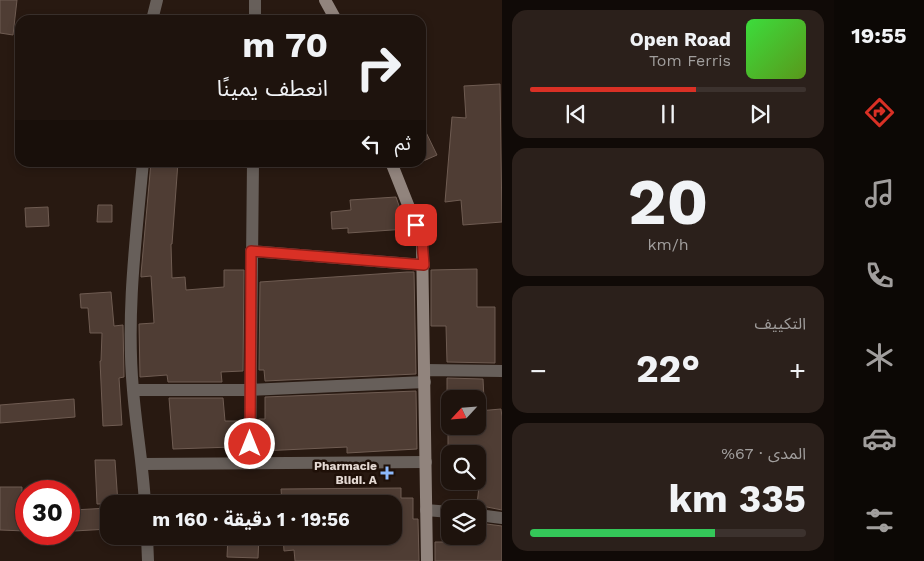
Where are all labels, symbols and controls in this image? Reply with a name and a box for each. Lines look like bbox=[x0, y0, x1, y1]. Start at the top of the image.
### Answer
text: 19:55 bbox=[851, 23, 907, 48]
text: 70 m bbox=[242, 24, 328, 66]
text: Open Road bbox=[630, 28, 731, 51]
icon: right bbox=[346, 35, 411, 100]
text: Tom Ferris bbox=[649, 51, 731, 70]
text: انعطف يمينًا bbox=[217, 76, 328, 101]
icon: directions bbox=[862, 95, 897, 130]
icon: previous bbox=[562, 100, 590, 128]
icon: pause bbox=[654, 100, 682, 128]
icon: next bbox=[746, 100, 774, 128]
icon: left bbox=[357, 130, 385, 158]
text: ثم bbox=[395, 132, 411, 155]
text: 20 bbox=[628, 164, 708, 240]
icon: music bbox=[862, 176, 897, 211]
pin bbox=[395, 204, 437, 246]
icon: arrive bbox=[402, 211, 430, 239]
text: km/h bbox=[647, 235, 689, 254]
icon: phone bbox=[862, 258, 897, 293]
text: التكييف bbox=[754, 314, 806, 333]
icon: climate bbox=[862, 340, 897, 375]
text: 22° bbox=[636, 347, 700, 391]
text: − bbox=[530, 354, 547, 387]
text: + bbox=[789, 354, 806, 387]
north arrow bbox=[441, 390, 486, 435]
map controls bbox=[441, 390, 486, 545]
position arrow bbox=[223, 417, 275, 469]
icon: car bbox=[862, 421, 897, 456]
text: المدى · 67% bbox=[721, 444, 806, 463]
button: search bbox=[441, 445, 486, 490]
place label: Pharmacie Blidi. A bbox=[314, 459, 378, 487]
marker: Pharmacie Blidi. A bbox=[381, 467, 393, 479]
text: 335 km bbox=[668, 477, 806, 521]
speed limit sign: 30 bbox=[15, 480, 80, 545]
button: layers bbox=[441, 500, 486, 545]
icon: filters bbox=[862, 503, 897, 538]
text: 19:56 · 1 دقيقة · 160 m bbox=[152, 508, 350, 531]

